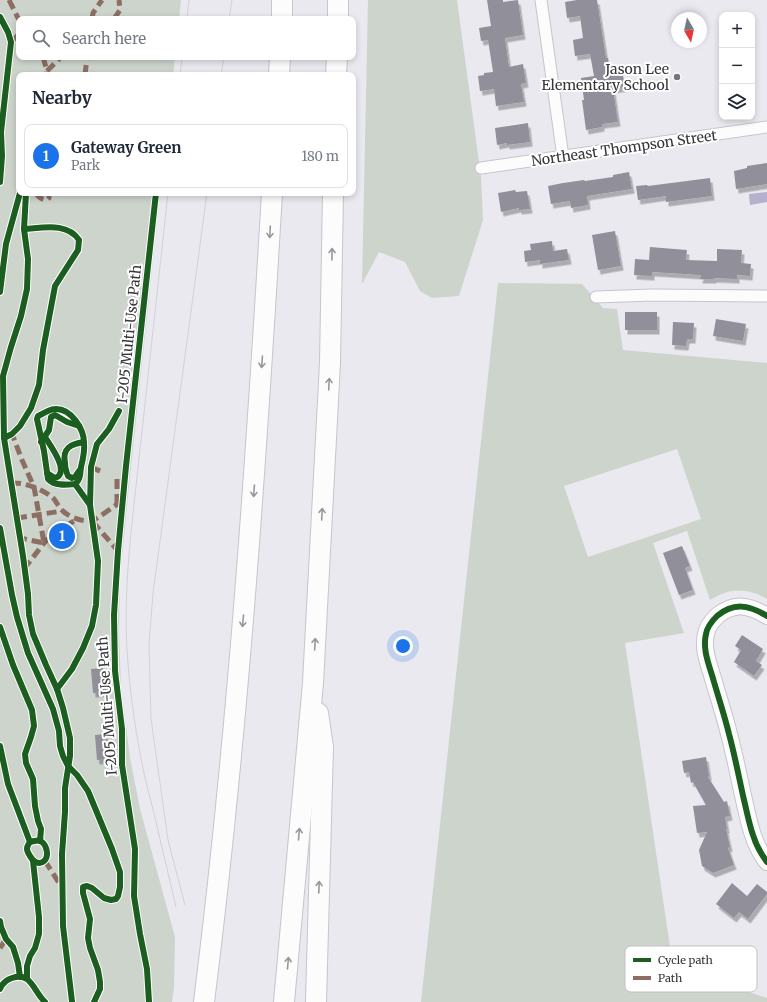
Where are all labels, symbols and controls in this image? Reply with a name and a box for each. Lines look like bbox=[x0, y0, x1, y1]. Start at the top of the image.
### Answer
north arrow bbox=[671, 12, 707, 48]
map controls bbox=[719, 12, 755, 120]
button: + bbox=[719, 12, 755, 48]
search box bbox=[16, 16, 356, 60]
icon: search bbox=[30, 27, 52, 49]
text: Search here bbox=[62, 29, 146, 48]
button: − bbox=[719, 48, 755, 84]
place label: Jason Lee Elementary School bbox=[542, 60, 670, 94]
marker: Jason Lee Elementary School bbox=[672, 72, 682, 82]
button: layers bbox=[719, 84, 755, 120]
text: Nearby bbox=[32, 87, 92, 109]
street label: Northeast Thompson Street bbox=[530, 126, 719, 170]
text: Gateway Green bbox=[71, 138, 181, 157]
text: 1 bbox=[43, 148, 49, 165]
text: 180 m bbox=[301, 148, 339, 165]
text: Park bbox=[71, 157, 100, 174]
one-way arrow bbox=[267, 225, 274, 238]
one-way arrow bbox=[328, 248, 336, 261]
street label: I-205 Multi-Use Path bbox=[113, 264, 145, 404]
one-way arrow bbox=[259, 355, 266, 368]
one-way arrow bbox=[325, 378, 333, 391]
one-way arrow bbox=[250, 484, 257, 497]
one-way arrow bbox=[319, 508, 326, 521]
pin: 1 bbox=[49, 521, 75, 551]
one-way arrow bbox=[240, 614, 247, 627]
street label: I-205 Multi-Use Path bbox=[93, 636, 121, 776]
your location bbox=[393, 636, 413, 656]
one-way arrow bbox=[312, 638, 319, 651]
one-way arrow bbox=[296, 828, 303, 841]
one-way arrow bbox=[315, 881, 322, 894]
legend bbox=[625, 946, 757, 992]
text: Cycle path bbox=[658, 953, 713, 967]
one-way arrow bbox=[284, 957, 291, 970]
text: Path bbox=[658, 971, 683, 985]

